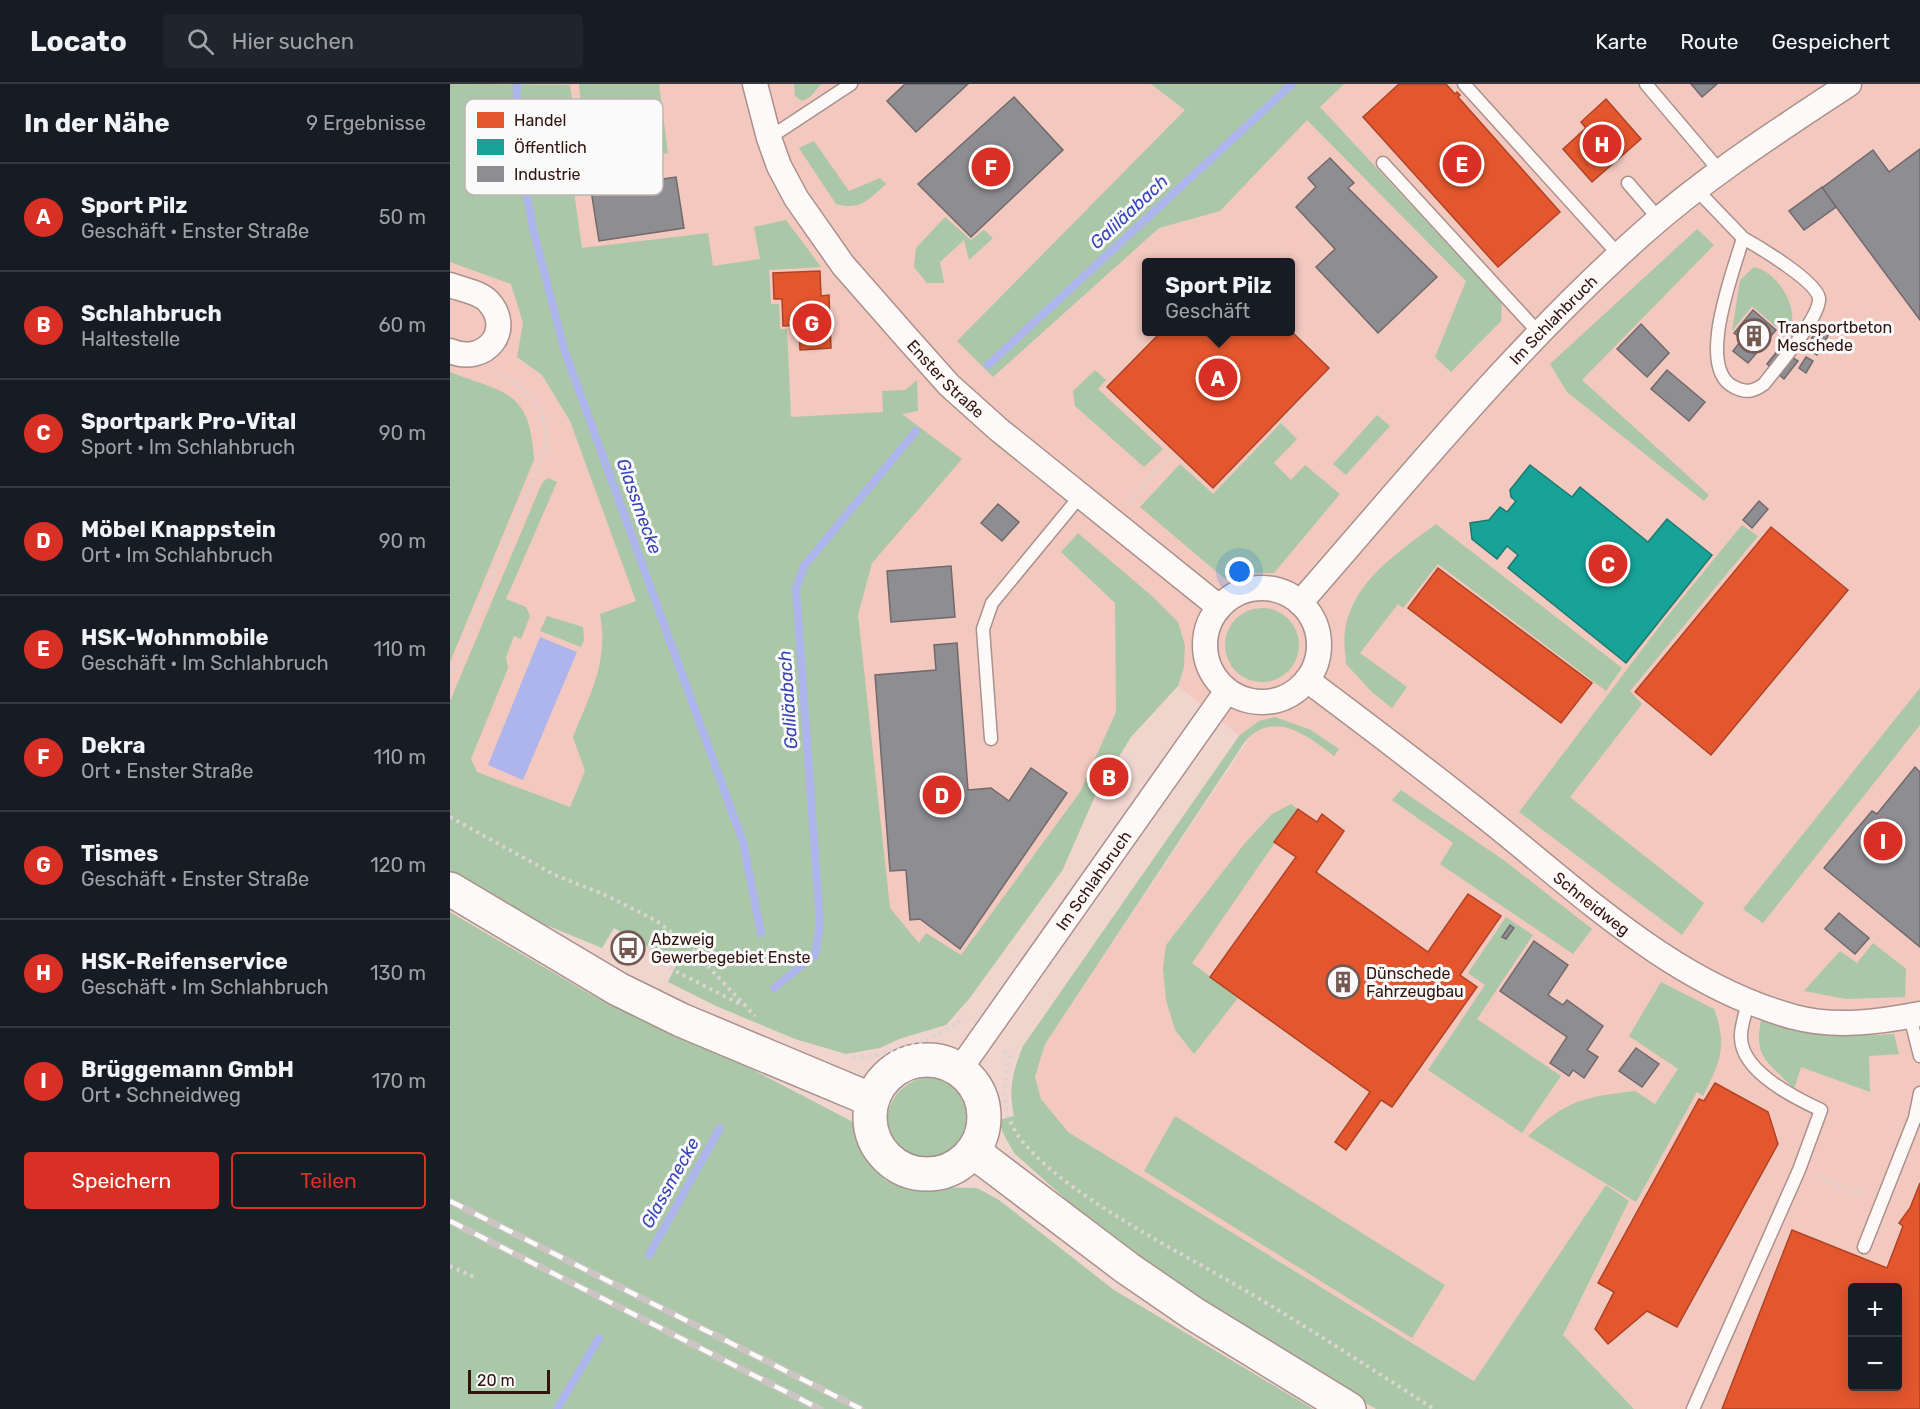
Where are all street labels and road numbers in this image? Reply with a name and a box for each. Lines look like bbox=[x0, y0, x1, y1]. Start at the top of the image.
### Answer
street label: Im Schlahbruch bbox=[1505, 271, 1601, 368]
street label: Enster Straße bbox=[904, 336, 988, 422]
street label: Im Schlahbruch bbox=[1052, 827, 1135, 934]
street label: Schneidweg bbox=[1550, 867, 1634, 939]

